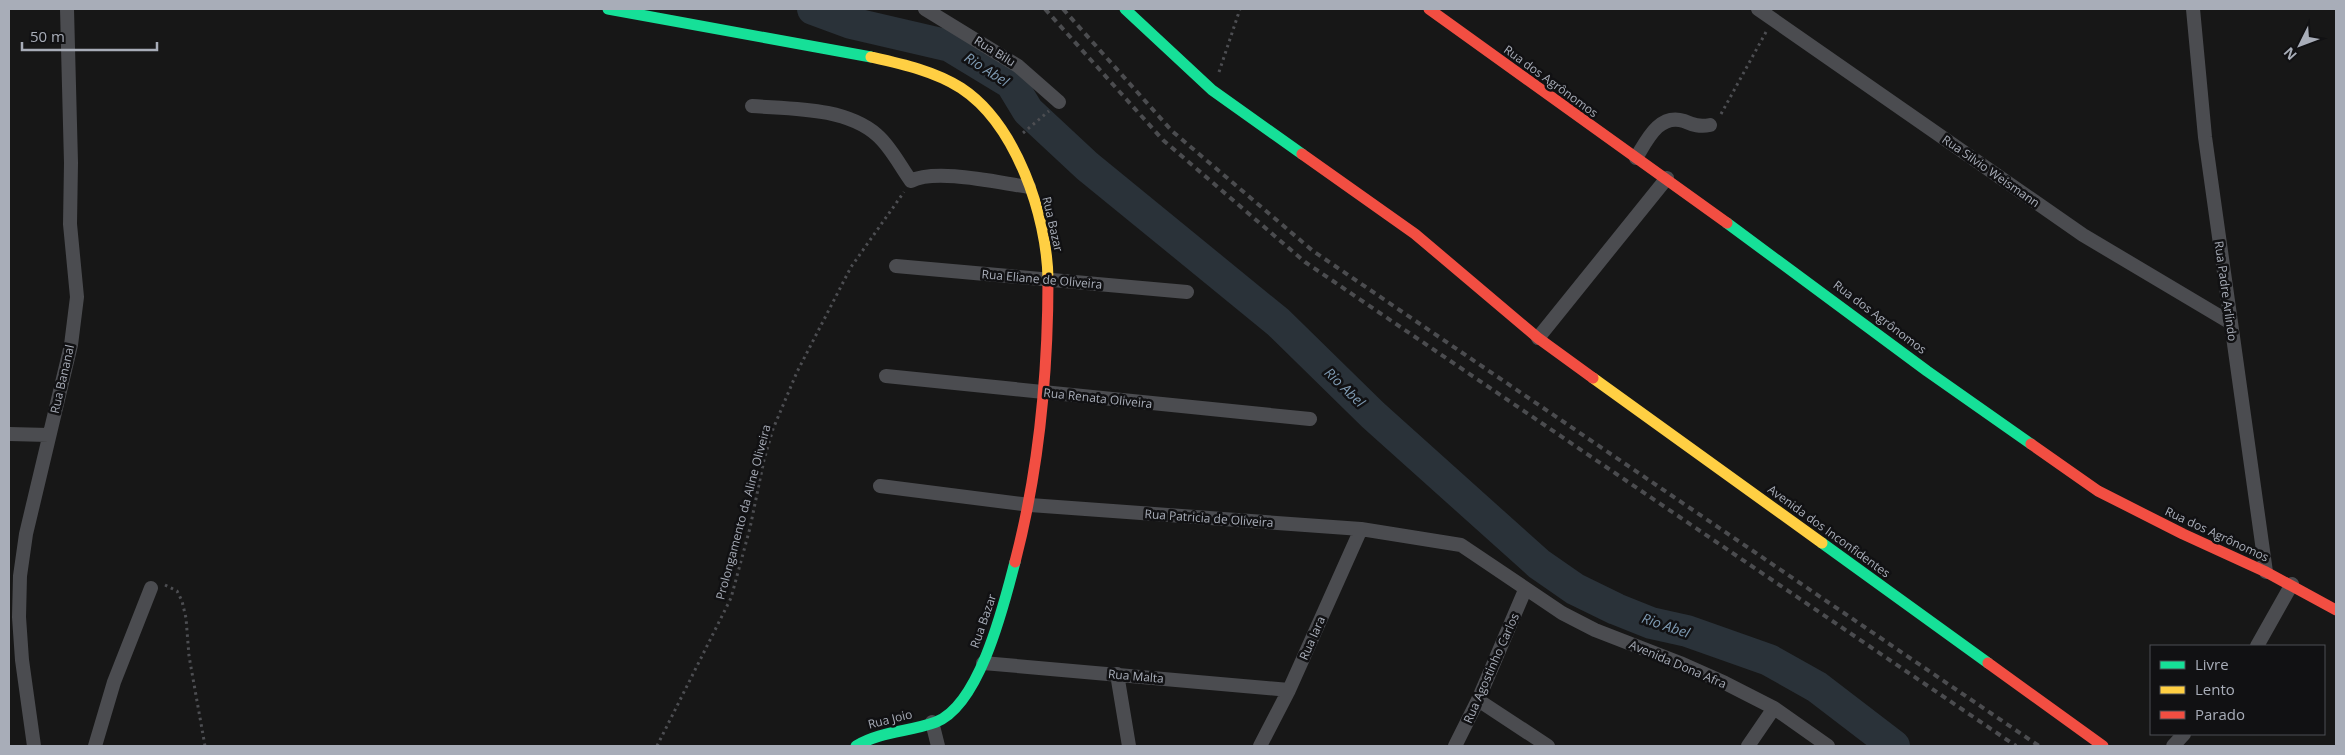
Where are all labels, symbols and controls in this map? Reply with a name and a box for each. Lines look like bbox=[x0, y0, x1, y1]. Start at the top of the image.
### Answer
scale bar bbox=[22, 20, 158, 52]
north arrow bbox=[2275, 20, 2325, 70]
text: 50 m bbox=[30, 26, 65, 46]
street label: Rua Bilu bbox=[971, 32, 1019, 70]
street label: Rua dos Agrônomos bbox=[1500, 41, 1602, 121]
text: N bbox=[2279, 43, 2301, 65]
water label: Rio Abel bbox=[961, 48, 1013, 91]
street label: Rua Silvio Weismann bbox=[1939, 131, 2043, 211]
street label: Rua Bazar bbox=[1038, 195, 1068, 253]
street label: Rua Padre Arlindo bbox=[2211, 240, 2241, 342]
street label: Rua Eliane de Oliveira bbox=[981, 265, 1103, 293]
street label: Rua dos Agrônomos bbox=[1830, 276, 1930, 358]
street label: Rua Bananal bbox=[46, 343, 78, 415]
water label: Rio Abel bbox=[1321, 363, 1370, 411]
street label: Rua Renata Oliveira bbox=[1043, 384, 1153, 412]
street label: Prolongamento da Aline Oliveira bbox=[711, 423, 775, 601]
street label: Avenida dos Inconfidentes bbox=[1764, 481, 1894, 581]
street label: Rua dos Agrônomos bbox=[2162, 502, 2272, 566]
street label: Rua Patricia de Oliveira bbox=[1144, 505, 1274, 531]
street label: Rua Bazar bbox=[966, 592, 1000, 650]
water label: Rio Abel bbox=[1640, 608, 1693, 642]
street label: Rua Agostinho Carlos bbox=[1459, 610, 1523, 726]
street label: Rua Iara bbox=[1295, 613, 1329, 663]
street label: Avenida Dona Afra bbox=[1627, 636, 1729, 692]
legend bbox=[2150, 645, 2325, 735]
text: Livre bbox=[2195, 654, 2229, 674]
street label: Rua Malta bbox=[1107, 665, 1165, 687]
text: Lento bbox=[2195, 679, 2235, 699]
text: Parado bbox=[2195, 704, 2245, 724]
street label: Rua Joio bbox=[866, 705, 914, 733]

